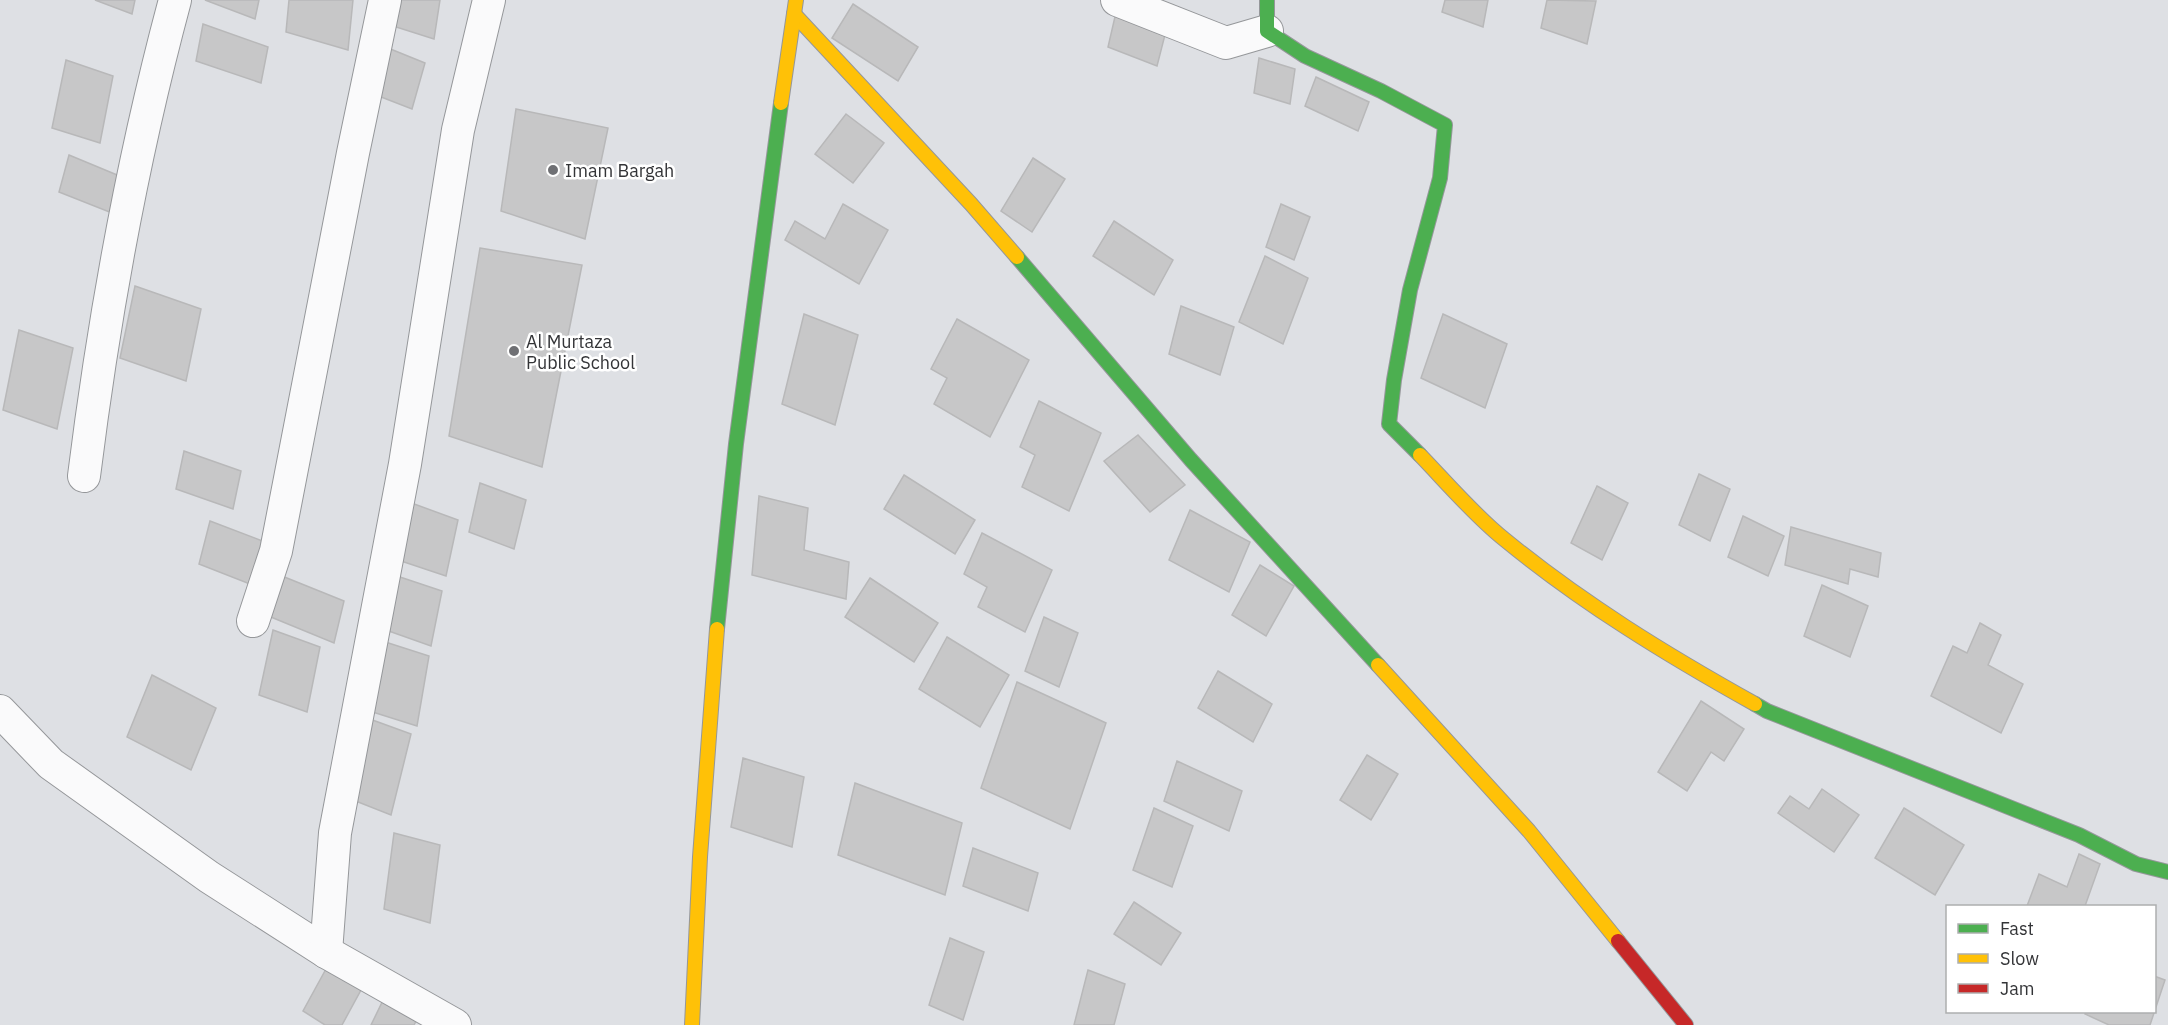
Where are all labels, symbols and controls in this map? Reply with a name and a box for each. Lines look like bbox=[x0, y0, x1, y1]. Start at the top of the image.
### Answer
place label: Imam Bargah bbox=[565, 159, 674, 182]
marker: Imam Bargah bbox=[546, 163, 560, 177]
place label: Al Murtaza Public School bbox=[526, 330, 635, 374]
marker: Al Murtaza Public School bbox=[507, 344, 521, 358]
legend bbox=[1946, 905, 2156, 1013]
text: Fast bbox=[2000, 917, 2034, 940]
text: Slow bbox=[2000, 947, 2039, 970]
text: Jam bbox=[2000, 977, 2035, 1000]

